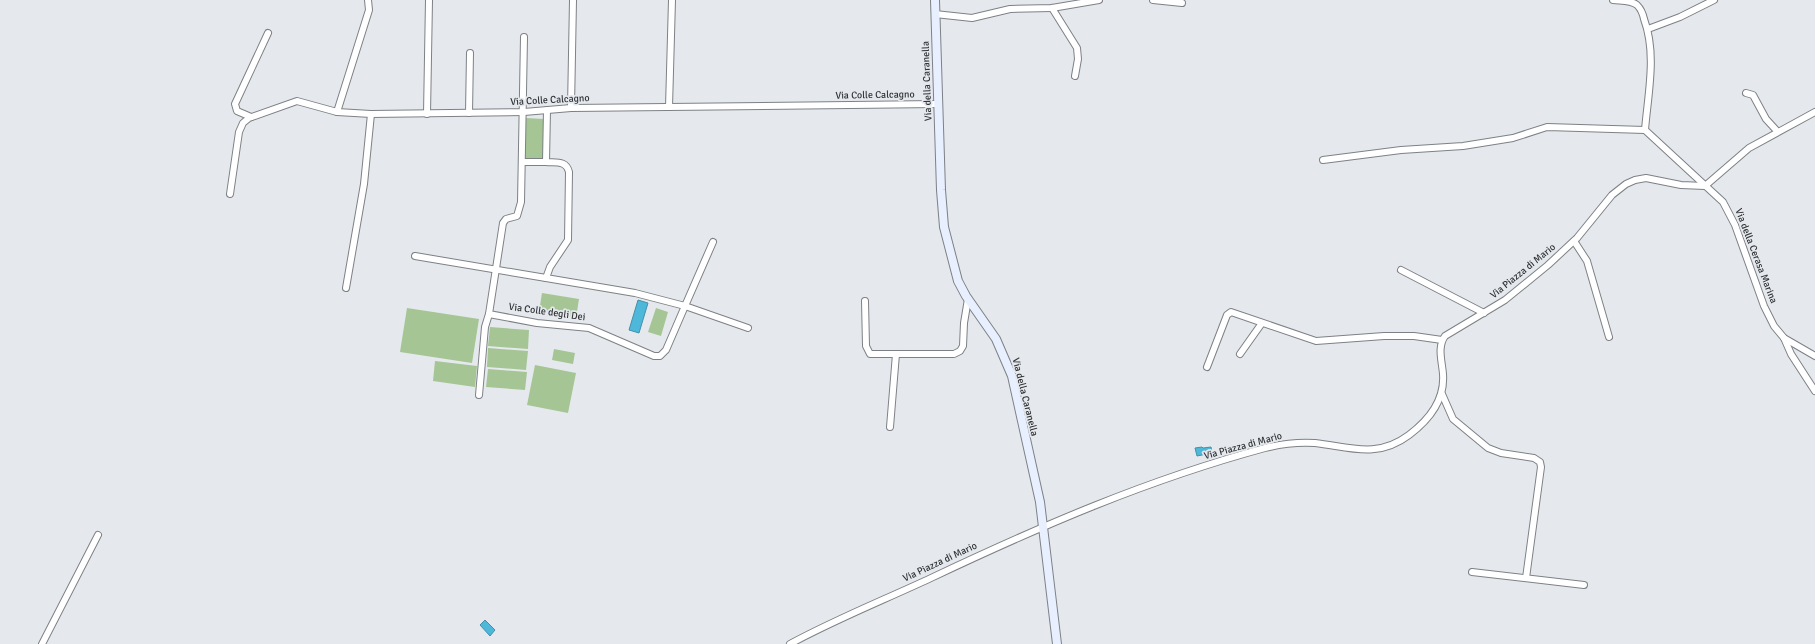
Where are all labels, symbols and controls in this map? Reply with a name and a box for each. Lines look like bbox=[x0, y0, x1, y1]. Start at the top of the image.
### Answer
street label: Via della Caranella bbox=[920, 41, 934, 121]
street label: Via Colle Calcagno bbox=[835, 88, 915, 102]
street label: Via Colle Calcagno bbox=[510, 92, 590, 108]
street label: Via della Cerasa Marina bbox=[1732, 207, 1780, 305]
street label: Via Piazza di Mario bbox=[1488, 241, 1558, 301]
street label: Via Colle degli Dei bbox=[508, 301, 586, 323]
street label: Via della Caranella bbox=[1009, 357, 1041, 437]
street label: Via Piazza di Mario bbox=[1203, 430, 1283, 462]
street label: Via Piazza di Mario bbox=[901, 540, 979, 584]

